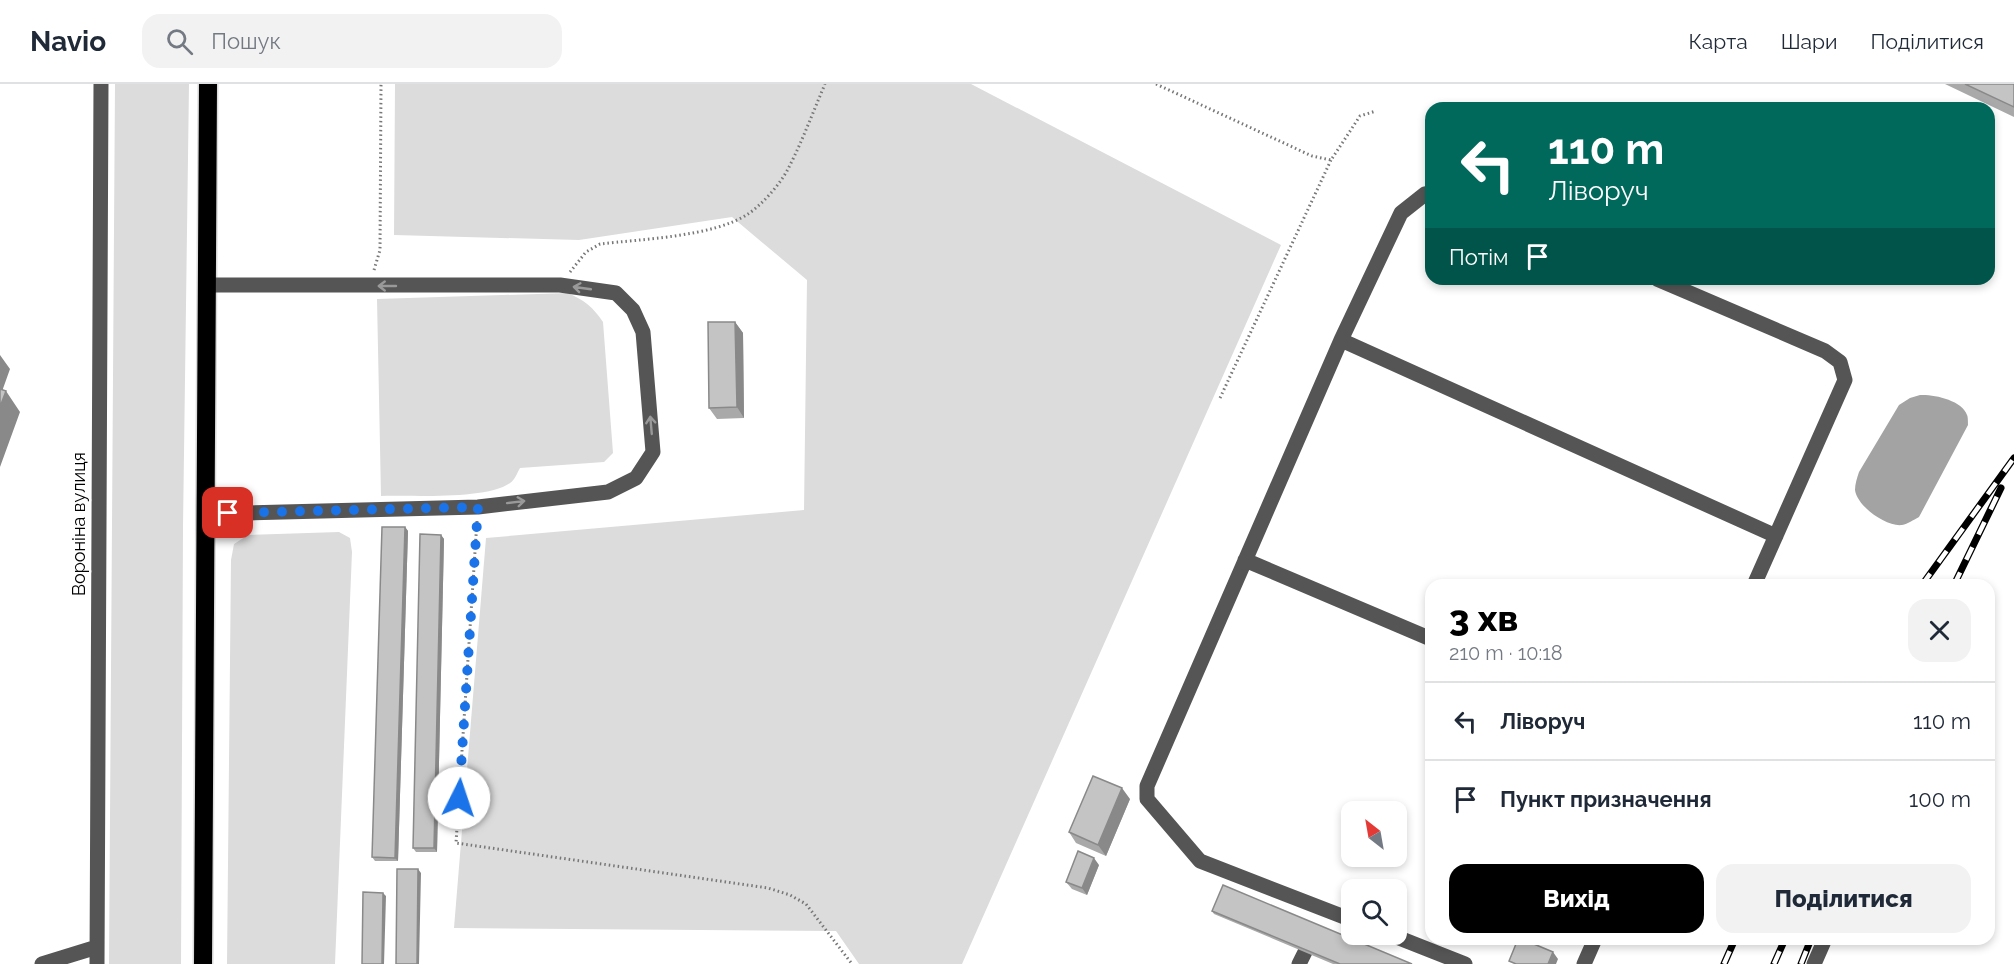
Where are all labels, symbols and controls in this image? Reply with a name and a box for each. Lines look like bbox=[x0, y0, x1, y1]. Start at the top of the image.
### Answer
search box bbox=[142, 14, 562, 68]
text: Navio bbox=[30, 25, 106, 58]
icon: search bbox=[163, 25, 196, 58]
text: Пошук bbox=[211, 28, 281, 54]
text: Карта bbox=[1689, 29, 1748, 54]
text: Шари bbox=[1781, 29, 1838, 54]
text: Поділитися bbox=[1871, 29, 1984, 54]
text: 110 m bbox=[1548, 125, 1664, 174]
icon: left bbox=[1449, 126, 1527, 204]
text: Ліворуч bbox=[1548, 175, 1649, 206]
icon: arrive bbox=[1521, 240, 1554, 273]
text: Потім bbox=[1449, 244, 1509, 270]
one-way arrow bbox=[378, 280, 398, 292]
one-way arrow bbox=[573, 283, 592, 294]
one-way arrow bbox=[645, 416, 656, 436]
street label: Вороніна вулиця bbox=[68, 452, 89, 596]
pin bbox=[202, 487, 253, 538]
icon: arrive bbox=[211, 496, 244, 529]
one-way arrow bbox=[505, 497, 525, 508]
text: 3 хв bbox=[1449, 597, 1518, 639]
button: close bbox=[1908, 599, 1971, 662]
text: 210 m · 10:18 bbox=[1449, 641, 1563, 665]
icon: left bbox=[1449, 705, 1482, 738]
text: Ліворуч bbox=[1500, 708, 1585, 734]
text: 110 m bbox=[1913, 708, 1971, 734]
position arrow bbox=[427, 766, 491, 830]
icon: arrive bbox=[1449, 783, 1482, 816]
text: Пункт призначення bbox=[1500, 786, 1712, 812]
text: 100 m bbox=[1909, 786, 1971, 812]
north arrow bbox=[1341, 801, 1407, 867]
map controls bbox=[1341, 801, 1407, 945]
button: Вихід bbox=[1449, 864, 1704, 933]
button: Поділитися bbox=[1716, 864, 1971, 933]
button: search bbox=[1341, 879, 1407, 945]

